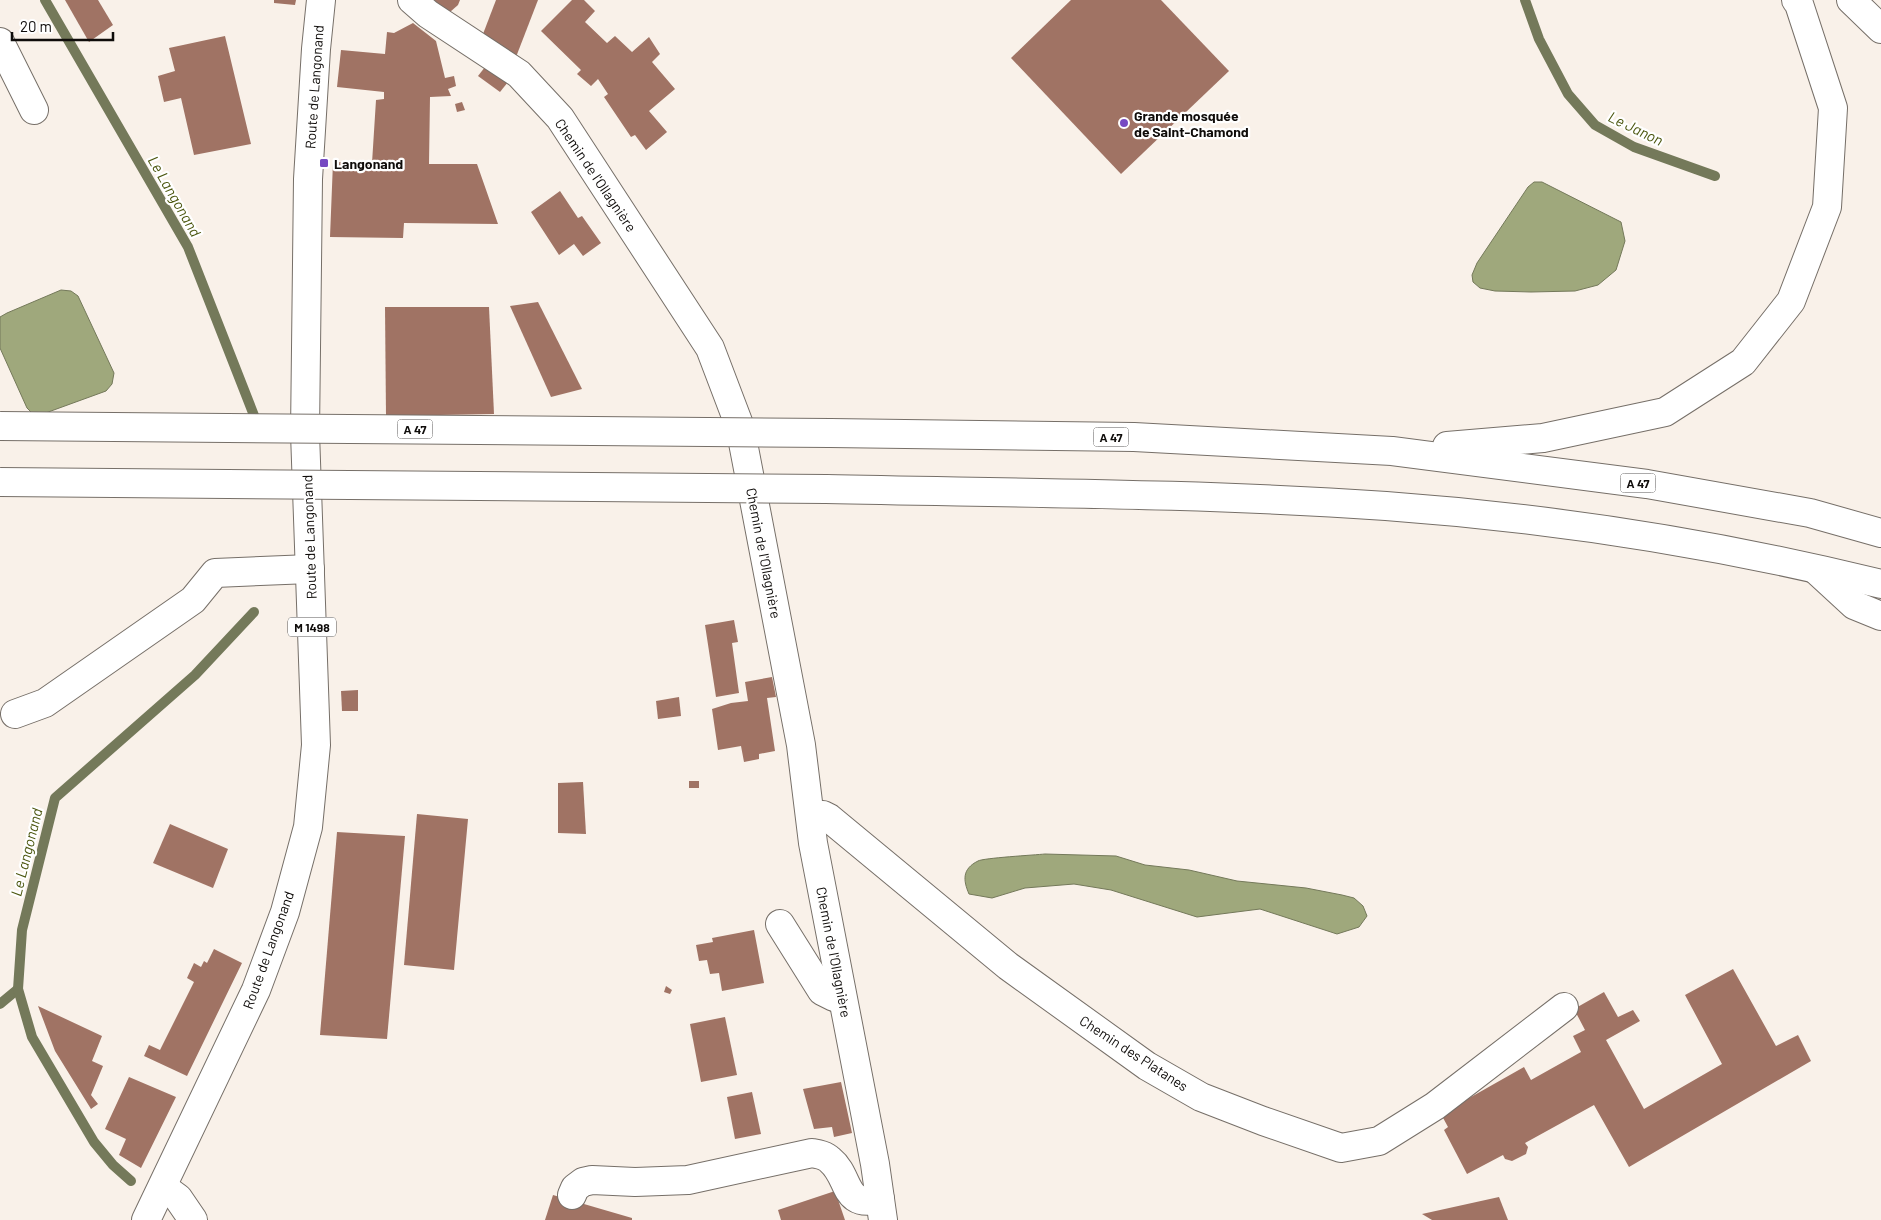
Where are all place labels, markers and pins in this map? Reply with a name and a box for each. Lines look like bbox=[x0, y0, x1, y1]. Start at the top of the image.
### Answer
place label: Grande mosquée de Saint-Chamond bbox=[1134, 107, 1249, 140]
marker: Grande mosquée de Saint-Chamond bbox=[1118, 117, 1130, 129]
place label: Langonand bbox=[334, 155, 403, 172]
marker: Langonand bbox=[318, 157, 330, 169]

